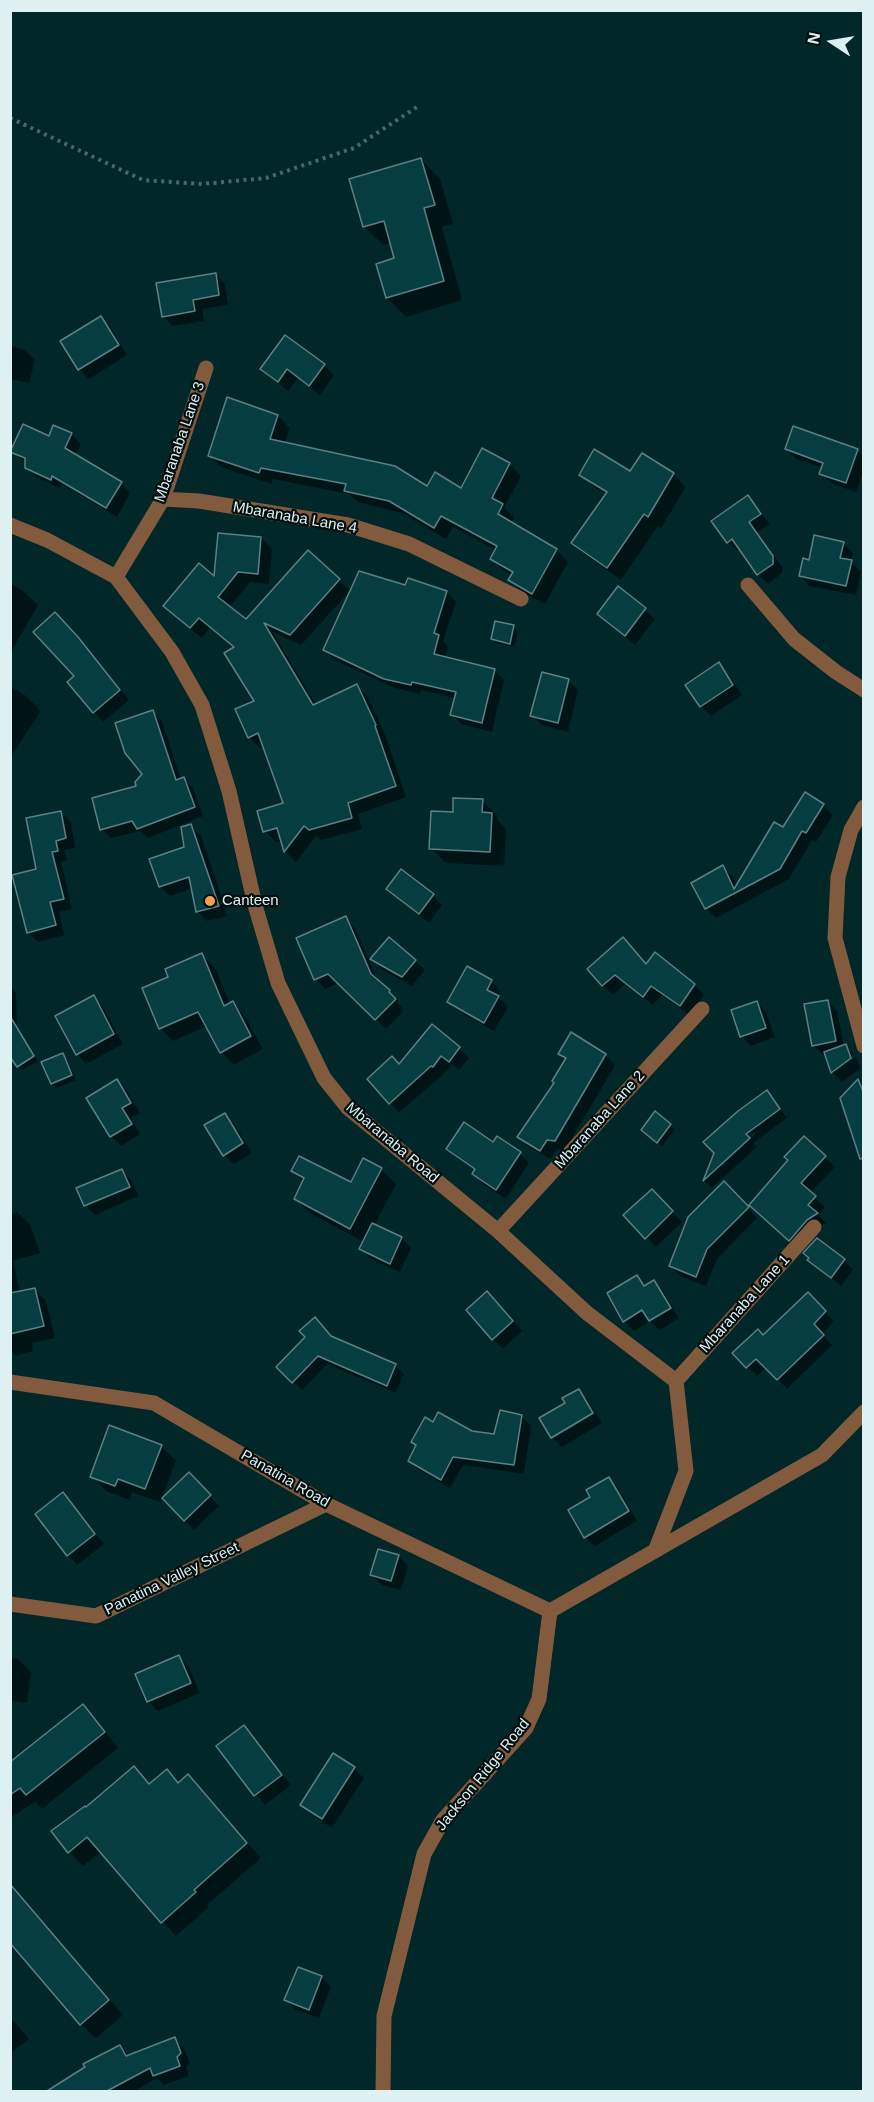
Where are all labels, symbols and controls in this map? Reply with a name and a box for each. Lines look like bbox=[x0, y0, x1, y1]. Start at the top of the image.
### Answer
north arrow bbox=[802, 12, 862, 72]
text: N bbox=[804, 31, 823, 46]
street label: Mbaranaba Lane 3 bbox=[151, 380, 209, 504]
street label: Mbaranaba Lane 4 bbox=[231, 498, 359, 538]
place label: Canteen bbox=[222, 892, 279, 910]
marker: Canteen bbox=[203, 894, 217, 908]
street label: Mbaranaba Lane 2 bbox=[551, 1067, 649, 1173]
street label: Mbaranaba Road bbox=[342, 1099, 442, 1187]
street label: Mbaranaba Lane 1 bbox=[696, 1251, 794, 1357]
street label: Panatina Road bbox=[238, 1446, 332, 1512]
street label: Panatina Valley Street bbox=[102, 1539, 242, 1619]
street label: Jackson Ridge Road bbox=[432, 1716, 534, 1834]

